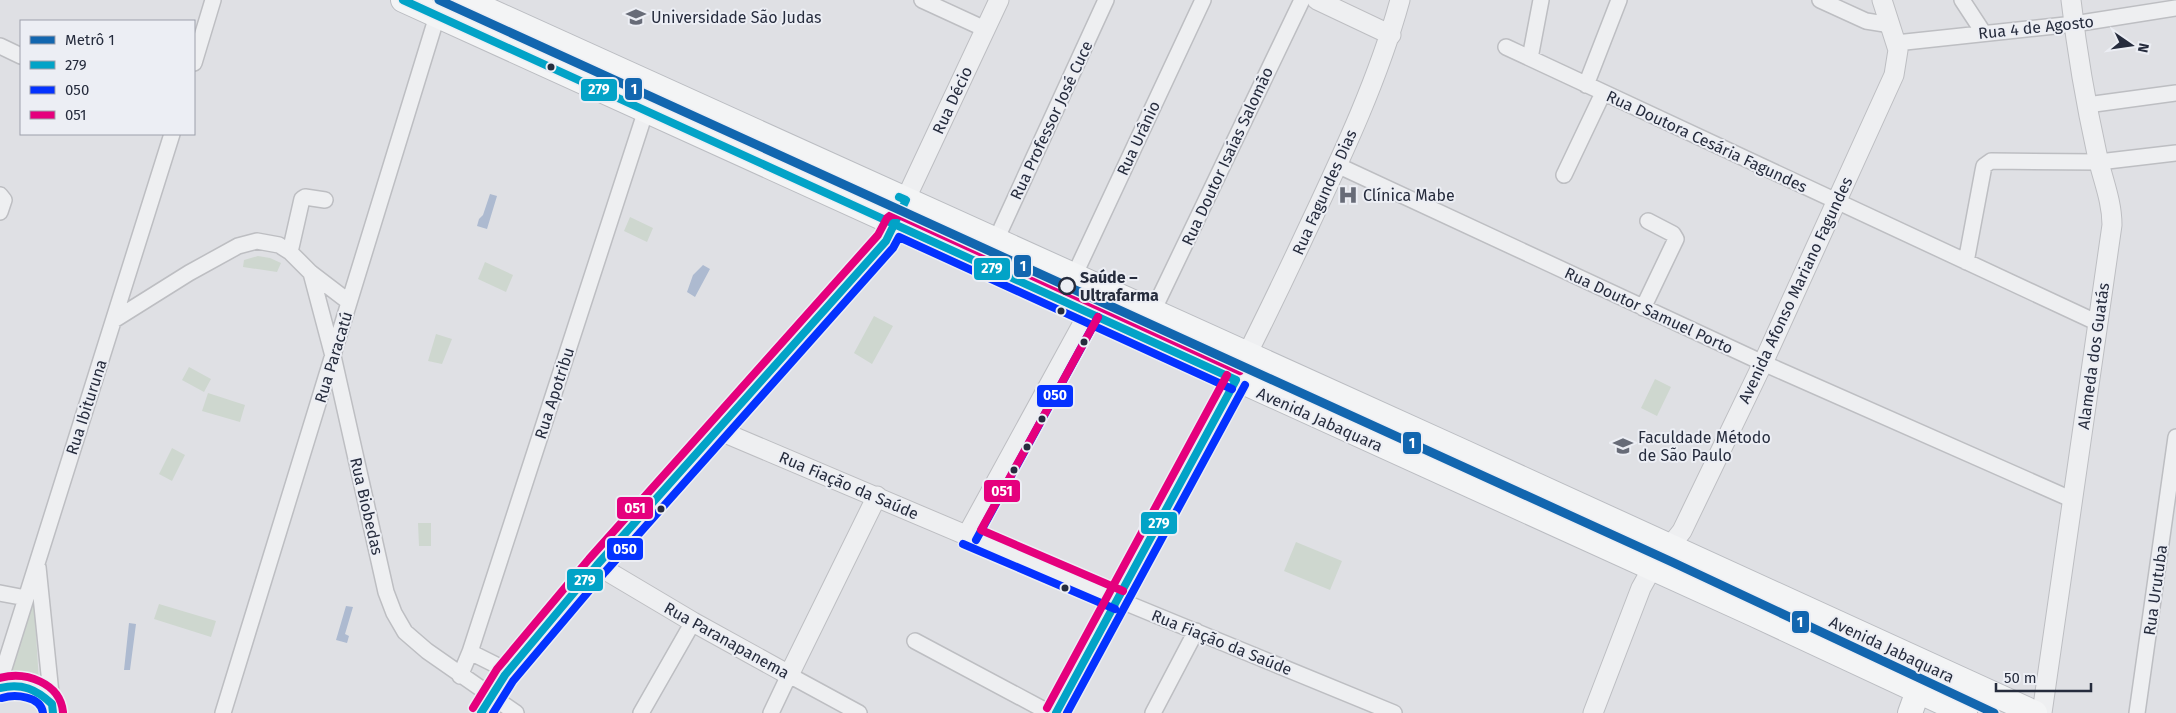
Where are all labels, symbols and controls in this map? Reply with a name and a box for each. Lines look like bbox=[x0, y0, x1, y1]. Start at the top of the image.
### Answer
school or university icon: Universidade São Judas bbox=[625, 6, 647, 28]
place label: Universidade São Judas bbox=[651, 8, 822, 27]
street label: Rua 4 de Agosto bbox=[1977, 12, 2095, 43]
legend bbox=[20, 20, 195, 135]
north arrow bbox=[2106, 20, 2156, 70]
text: Metrô 1 bbox=[65, 31, 115, 49]
street label: Rua Professor José Cuce bbox=[1006, 38, 1097, 203]
text: N bbox=[2134, 41, 2153, 54]
text: 279 bbox=[65, 56, 87, 74]
unlabelled marker bbox=[546, 62, 556, 72]
street label: Rua Décio bbox=[929, 63, 976, 137]
street label: Rua Doutor Isaías Salomão bbox=[1178, 64, 1277, 248]
line badge: 1 bbox=[624, 77, 643, 101]
line badge: 279 bbox=[580, 78, 618, 102]
text: 050 bbox=[65, 81, 89, 99]
text: 279 bbox=[588, 81, 610, 98]
text: 1 bbox=[631, 81, 637, 98]
street label: Rua Doutora Cesária Fagundes bbox=[1603, 86, 1810, 196]
street label: Rua Urânio bbox=[1113, 98, 1164, 179]
text: 051 bbox=[65, 106, 87, 124]
street label: Rua Fagundes Dias bbox=[1288, 127, 1361, 258]
street label: Avenida Afonso Mariano Fagundes bbox=[1734, 174, 1856, 407]
hospital icon: Clínica Mabe bbox=[1337, 184, 1359, 206]
place label: Clínica Mabe bbox=[1363, 186, 1455, 205]
line badge: 1 bbox=[1013, 254, 1032, 278]
line badge: 279 bbox=[973, 257, 1011, 281]
text: 1 bbox=[1020, 258, 1026, 275]
text: 279 bbox=[981, 260, 1003, 277]
street label: Rua Doutor Samuel Porto bbox=[1562, 263, 1736, 358]
place label: Saúde – Ultrafarma bbox=[1080, 268, 1159, 305]
marker: Saúde – Ultrafarma bbox=[1058, 277, 1076, 295]
street label: Alameda dos Guatás bbox=[2074, 282, 2113, 431]
unlabelled marker bbox=[1056, 306, 1066, 316]
street label: Rua Paracatú bbox=[311, 309, 356, 405]
unlabelled marker bbox=[1079, 337, 1089, 347]
street label: Rua Apotribu bbox=[531, 345, 578, 441]
street label: Rua Ibituruna bbox=[62, 357, 111, 457]
street label: Avenida Jabaquara bbox=[1254, 383, 1386, 456]
line badge: 050 bbox=[1036, 384, 1074, 408]
text: 050 bbox=[1043, 387, 1067, 404]
unlabelled marker bbox=[1037, 414, 1047, 424]
place label: Faculdade Método de São Paulo bbox=[1638, 428, 1771, 465]
line badge: 1 bbox=[1402, 431, 1422, 455]
text: 1 bbox=[1409, 435, 1415, 452]
school or university icon: Faculdade Método de São Paulo bbox=[1612, 435, 1634, 457]
unlabelled marker bbox=[1022, 442, 1032, 452]
street label: Rua Fiação da Saúde bbox=[776, 447, 921, 524]
street label: Rua Biobedas bbox=[346, 456, 387, 557]
unlabelled marker bbox=[1009, 465, 1019, 475]
line badge: 051 bbox=[983, 479, 1021, 503]
text: 051 bbox=[991, 483, 1013, 500]
line badge: 051 bbox=[616, 496, 654, 520]
text: 051 bbox=[624, 500, 646, 517]
unlabelled marker bbox=[656, 504, 666, 514]
line badge: 279 bbox=[1140, 511, 1178, 535]
text: 279 bbox=[1148, 515, 1170, 532]
line badge: 050 bbox=[606, 537, 644, 561]
text: 050 bbox=[613, 541, 637, 558]
street label: Rua Urutuba bbox=[2140, 544, 2171, 637]
line badge: 279 bbox=[566, 568, 604, 592]
text: 279 bbox=[574, 572, 596, 589]
unlabelled marker bbox=[1060, 583, 1070, 593]
street label: Rua Paranapanema bbox=[661, 598, 793, 683]
street label: Rua Fiação da Saúde bbox=[1148, 606, 1295, 680]
line badge: 1 bbox=[1791, 610, 1810, 634]
street label: Avenida Jabaquara bbox=[1826, 612, 1957, 687]
text: 1 bbox=[1797, 614, 1803, 631]
scale bar bbox=[1996, 660, 2091, 692]
text: 50 m bbox=[2004, 669, 2037, 687]

